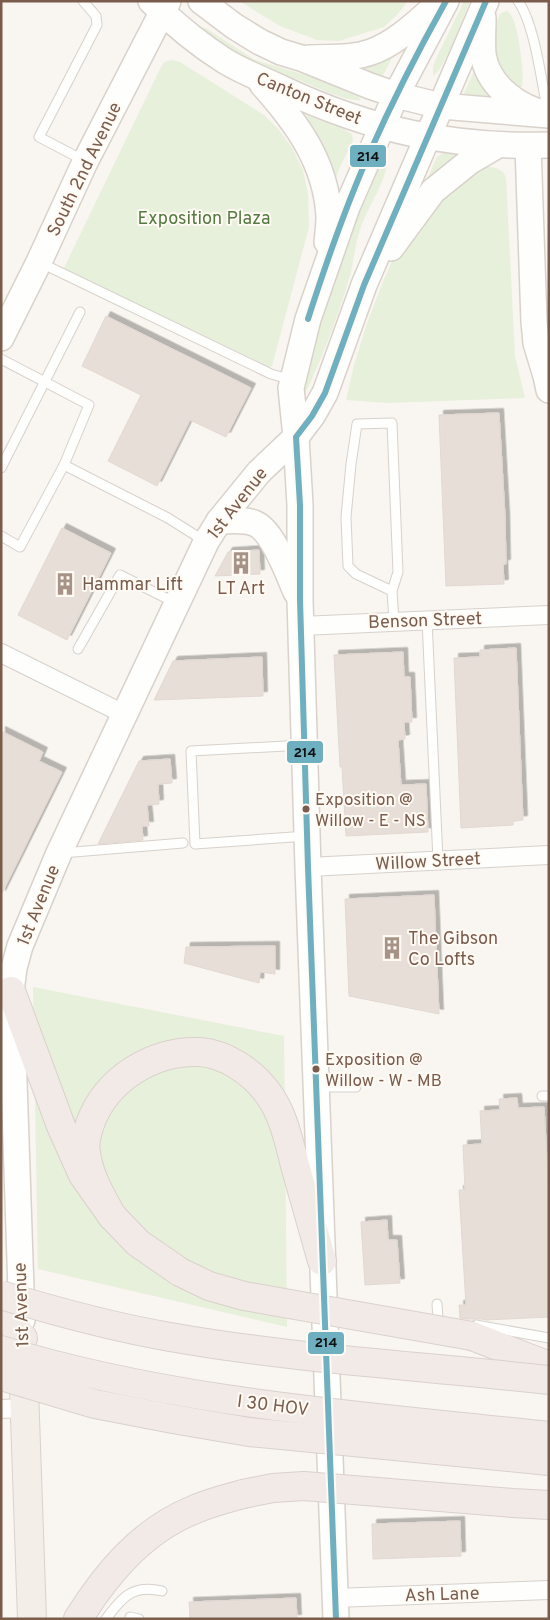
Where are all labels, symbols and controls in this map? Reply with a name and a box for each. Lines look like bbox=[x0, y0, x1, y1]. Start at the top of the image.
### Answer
street label: Canton Street bbox=[252, 68, 365, 131]
street label: South 2nd Avenue bbox=[43, 99, 128, 241]
line badge: 214 bbox=[349, 144, 387, 168]
text: 214 bbox=[356, 149, 380, 166]
park label: Exposition Plaza bbox=[138, 208, 270, 231]
street label: 1st Avenue bbox=[203, 463, 273, 545]
building icon: LT Art bbox=[228, 550, 254, 576]
building icon: Hammar Lift bbox=[52, 571, 78, 597]
place label: Hammar Lift bbox=[82, 574, 183, 597]
place label: LT Art bbox=[217, 578, 265, 601]
street label: Benson Street bbox=[368, 608, 482, 635]
line badge: 214 bbox=[286, 740, 324, 764]
text: 214 bbox=[293, 745, 317, 762]
place label: Exposition @ Willow - E - NS bbox=[315, 790, 426, 833]
marker: Exposition @ Willow - E - NS bbox=[301, 804, 311, 814]
street label: Willow Street bbox=[375, 848, 481, 877]
street label: 1st Avenue bbox=[13, 862, 66, 949]
place label: The Gibson Co Lofts bbox=[408, 928, 498, 972]
building icon: The Gibson Co Lofts bbox=[379, 935, 405, 961]
place label: Exposition @ Willow - W - MB bbox=[325, 1050, 442, 1093]
marker: Exposition @ Willow - W - MB bbox=[311, 1064, 321, 1074]
street label: 1st Avenue bbox=[10, 1262, 35, 1348]
line badge: 214 bbox=[307, 1331, 345, 1355]
text: 214 bbox=[314, 1335, 338, 1352]
street label: I 30 HOV bbox=[236, 1391, 310, 1422]
street label: Ash Lane bbox=[404, 1583, 480, 1608]

